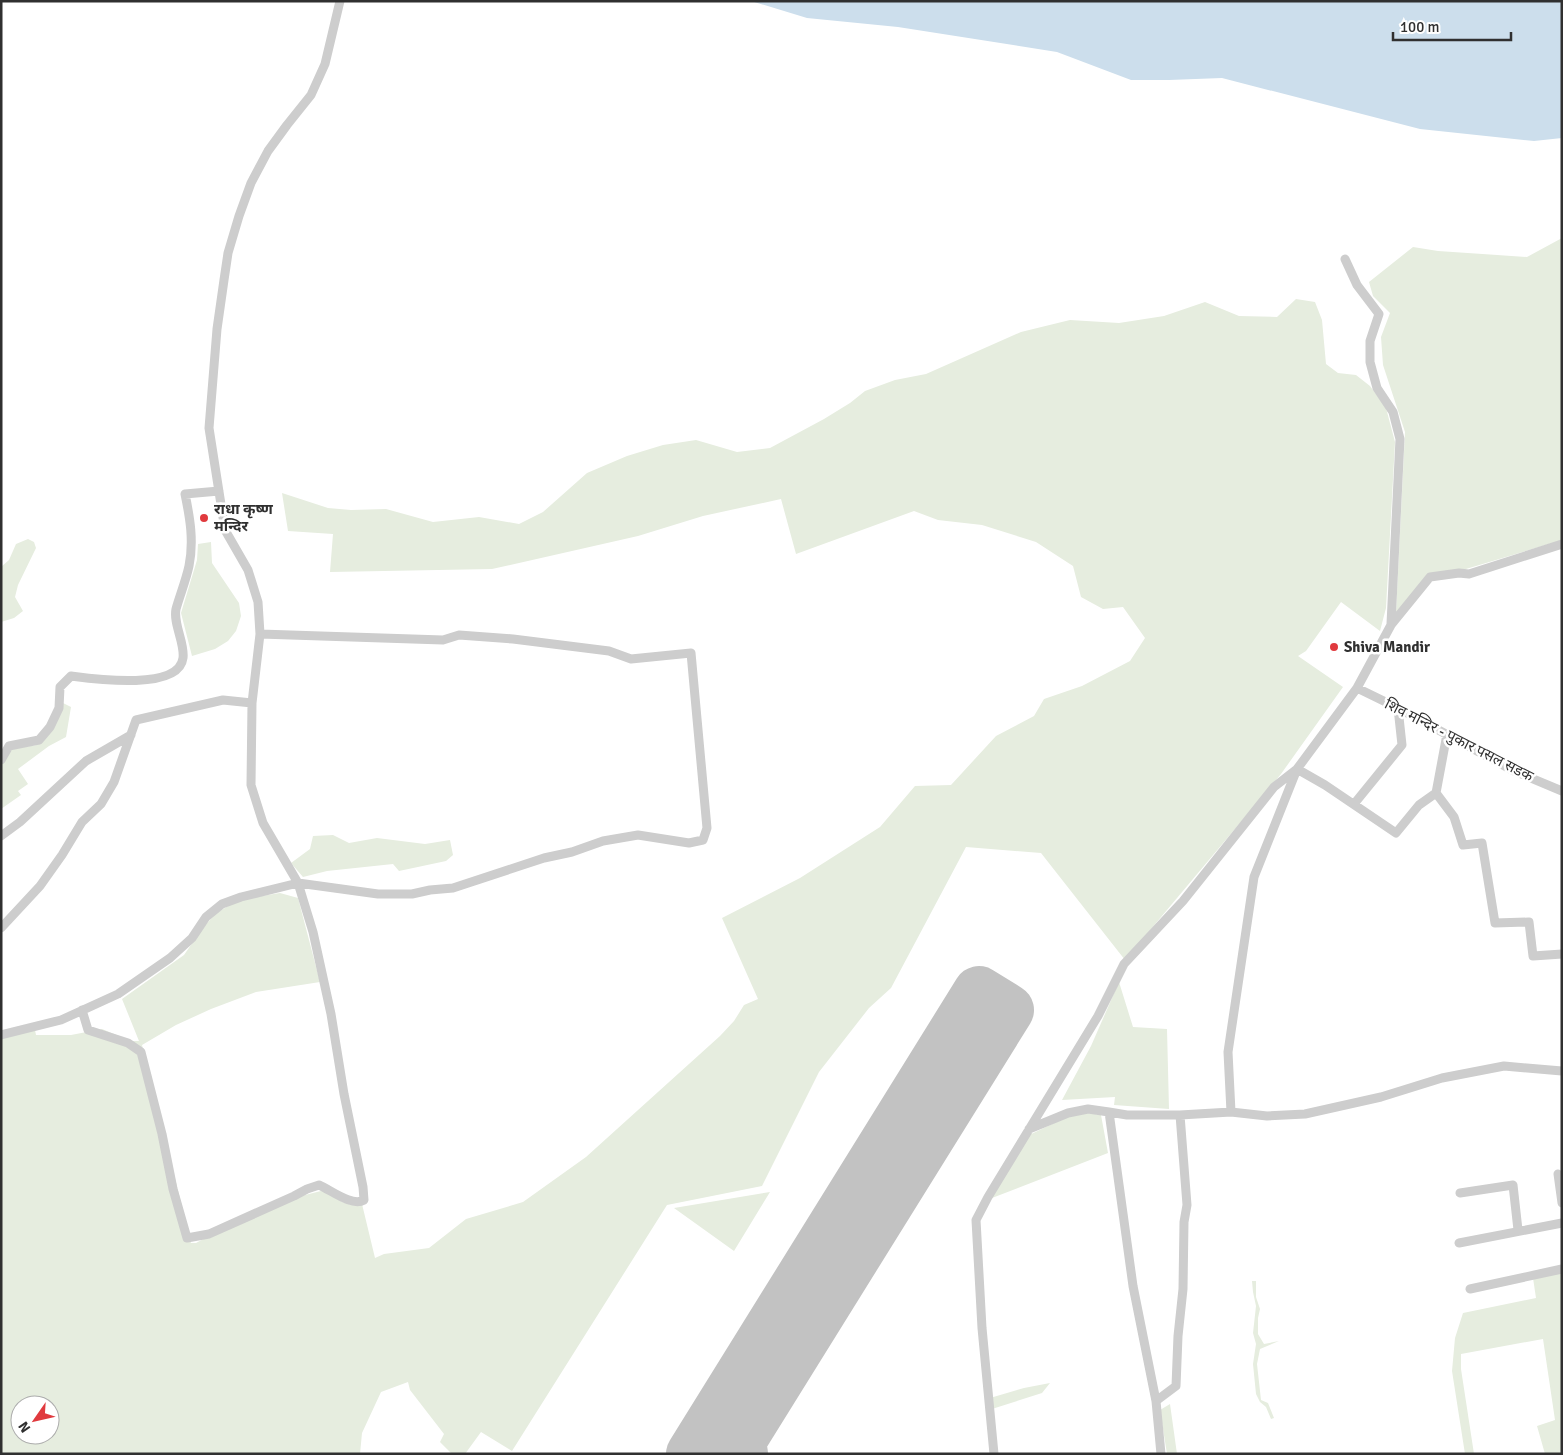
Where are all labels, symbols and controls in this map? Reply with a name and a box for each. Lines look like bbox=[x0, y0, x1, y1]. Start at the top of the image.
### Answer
scale bar bbox=[1393, 10, 1510, 42]
text: 100 m bbox=[1400, 18, 1440, 36]
place label: राधा कृष्ण मन्दिर bbox=[214, 500, 274, 535]
marker: राधा कृष्ण मन्दिर bbox=[198, 512, 210, 524]
place label: Shiva Mandir bbox=[1344, 638, 1430, 656]
marker: Shiva Mandir bbox=[1328, 641, 1340, 653]
street label: शिव मन्दिर - पुकार पसल सडक bbox=[1381, 695, 1537, 786]
north arrow bbox=[10, 1395, 60, 1445]
text: N bbox=[15, 1418, 34, 1436]

